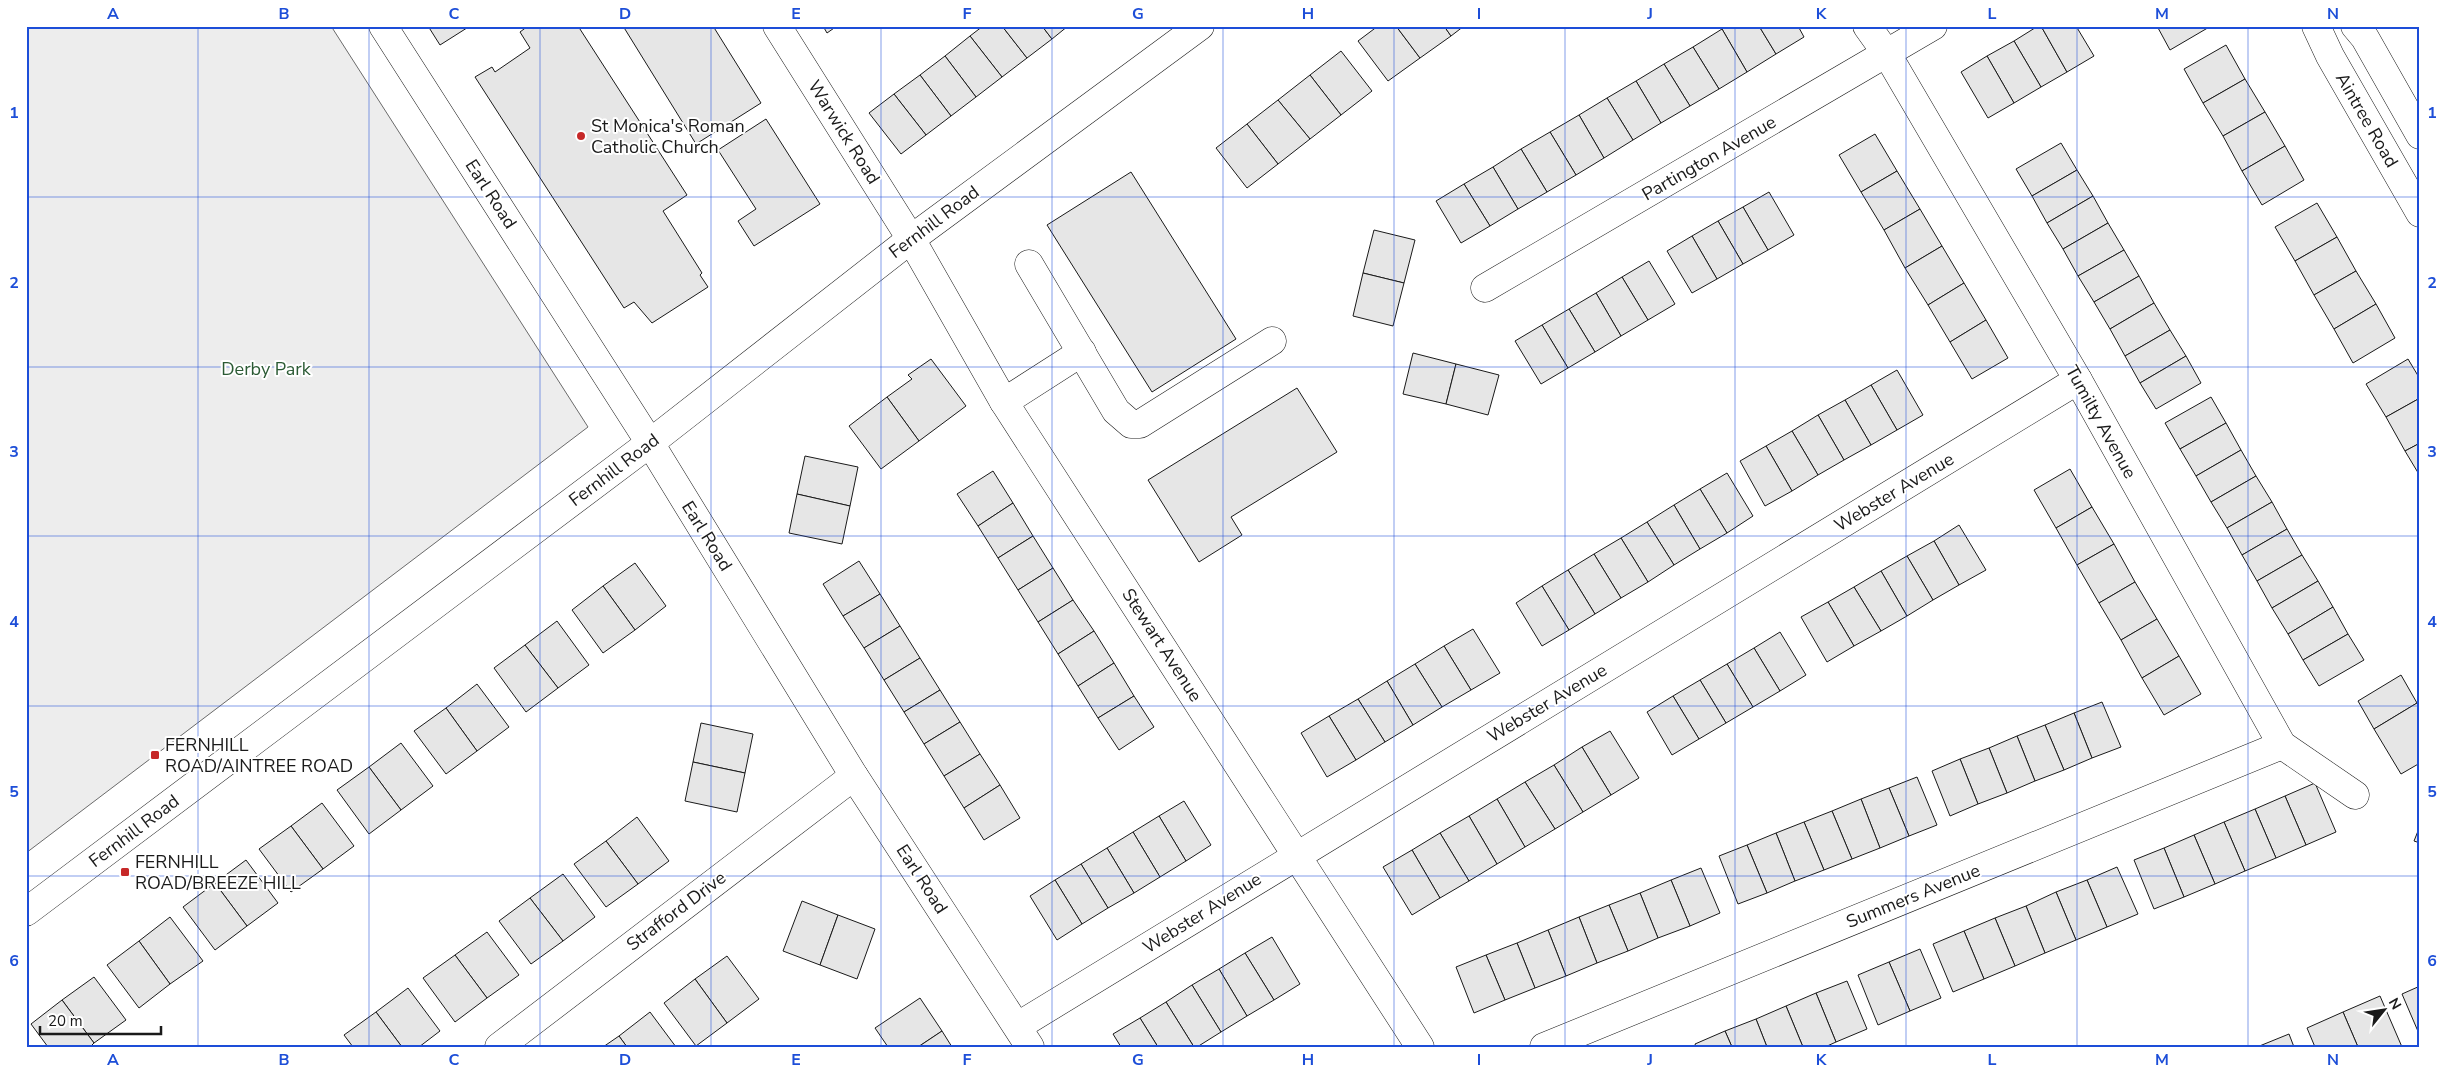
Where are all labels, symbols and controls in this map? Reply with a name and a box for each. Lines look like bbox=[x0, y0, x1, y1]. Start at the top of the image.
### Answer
text: A bbox=[107, 3, 119, 25]
text: B bbox=[278, 3, 290, 25]
text: C bbox=[449, 3, 460, 25]
text: D bbox=[619, 3, 631, 25]
text: E bbox=[791, 3, 801, 25]
text: F bbox=[963, 3, 972, 25]
text: G bbox=[1132, 3, 1144, 25]
text: H bbox=[1302, 3, 1314, 25]
text: I bbox=[1477, 3, 1481, 25]
text: J bbox=[1646, 3, 1653, 25]
text: K bbox=[1816, 3, 1828, 25]
text: L bbox=[1988, 3, 1997, 25]
text: M bbox=[2155, 3, 2169, 25]
text: N bbox=[2327, 3, 2339, 25]
street label: Aintree Road bbox=[2330, 68, 2404, 172]
street label: Warwick Road bbox=[802, 75, 886, 189]
text: 1 bbox=[9, 102, 19, 124]
text: 1 bbox=[2427, 102, 2437, 124]
street label: Partington Avenue bbox=[1638, 110, 1780, 206]
place label: St Monica's Roman Catholic Church bbox=[591, 114, 745, 159]
marker: St Monica's Roman Catholic Church bbox=[575, 130, 587, 142]
street label: Earl Road bbox=[460, 155, 522, 233]
street label: Fernhill Road bbox=[884, 180, 984, 264]
text: 2 bbox=[9, 272, 19, 294]
text: 2 bbox=[2427, 272, 2437, 294]
park label: Derby Park bbox=[221, 357, 312, 381]
street label: Tumilty Avenue bbox=[2060, 361, 2142, 483]
street label: Fernhill Road bbox=[564, 428, 664, 512]
text: 3 bbox=[9, 441, 19, 463]
text: 3 bbox=[2427, 441, 2437, 463]
street label: Webster Avenue bbox=[1830, 447, 1958, 537]
street label: Earl Road bbox=[676, 496, 738, 576]
street label: Stewart Avenue bbox=[1116, 584, 1208, 706]
text: 4 bbox=[9, 611, 19, 633]
text: 4 bbox=[2427, 611, 2437, 633]
street label: Webster Avenue bbox=[1483, 658, 1611, 748]
place label: FERNHILL ROAD/AINTREE ROAD bbox=[165, 733, 353, 778]
marker: FERNHILL ROAD/AINTREE ROAD bbox=[149, 749, 161, 761]
text: 5 bbox=[9, 781, 19, 803]
text: 5 bbox=[2427, 781, 2437, 803]
street label: Fernhill Road bbox=[84, 789, 184, 873]
street label: Earl Road bbox=[891, 840, 953, 918]
place label: FERNHILL ROAD/BREEZE HILL bbox=[135, 850, 301, 895]
street label: Summers Avenue bbox=[1842, 858, 1984, 934]
marker: FERNHILL ROAD/BREEZE HILL bbox=[119, 866, 131, 878]
street label: Strafford Drive bbox=[621, 866, 731, 956]
street label: Webster Avenue bbox=[1138, 867, 1266, 959]
text: 6 bbox=[9, 950, 19, 972]
text: 6 bbox=[2427, 950, 2437, 972]
north arrow bbox=[2358, 986, 2408, 1036]
text: N bbox=[2384, 994, 2406, 1013]
scale bar bbox=[40, 1003, 161, 1035]
text: 20 m bbox=[48, 1011, 83, 1031]
text: A bbox=[107, 1049, 119, 1071]
text: B bbox=[278, 1049, 290, 1071]
text: C bbox=[449, 1049, 460, 1071]
text: D bbox=[619, 1049, 631, 1071]
text: E bbox=[791, 1049, 801, 1071]
text: F bbox=[963, 1049, 972, 1071]
text: G bbox=[1132, 1049, 1144, 1071]
text: H bbox=[1302, 1049, 1314, 1071]
text: I bbox=[1477, 1049, 1481, 1071]
text: J bbox=[1646, 1049, 1653, 1071]
text: K bbox=[1816, 1049, 1828, 1071]
text: L bbox=[1988, 1049, 1997, 1071]
text: M bbox=[2155, 1049, 2169, 1071]
text: N bbox=[2327, 1049, 2339, 1071]

